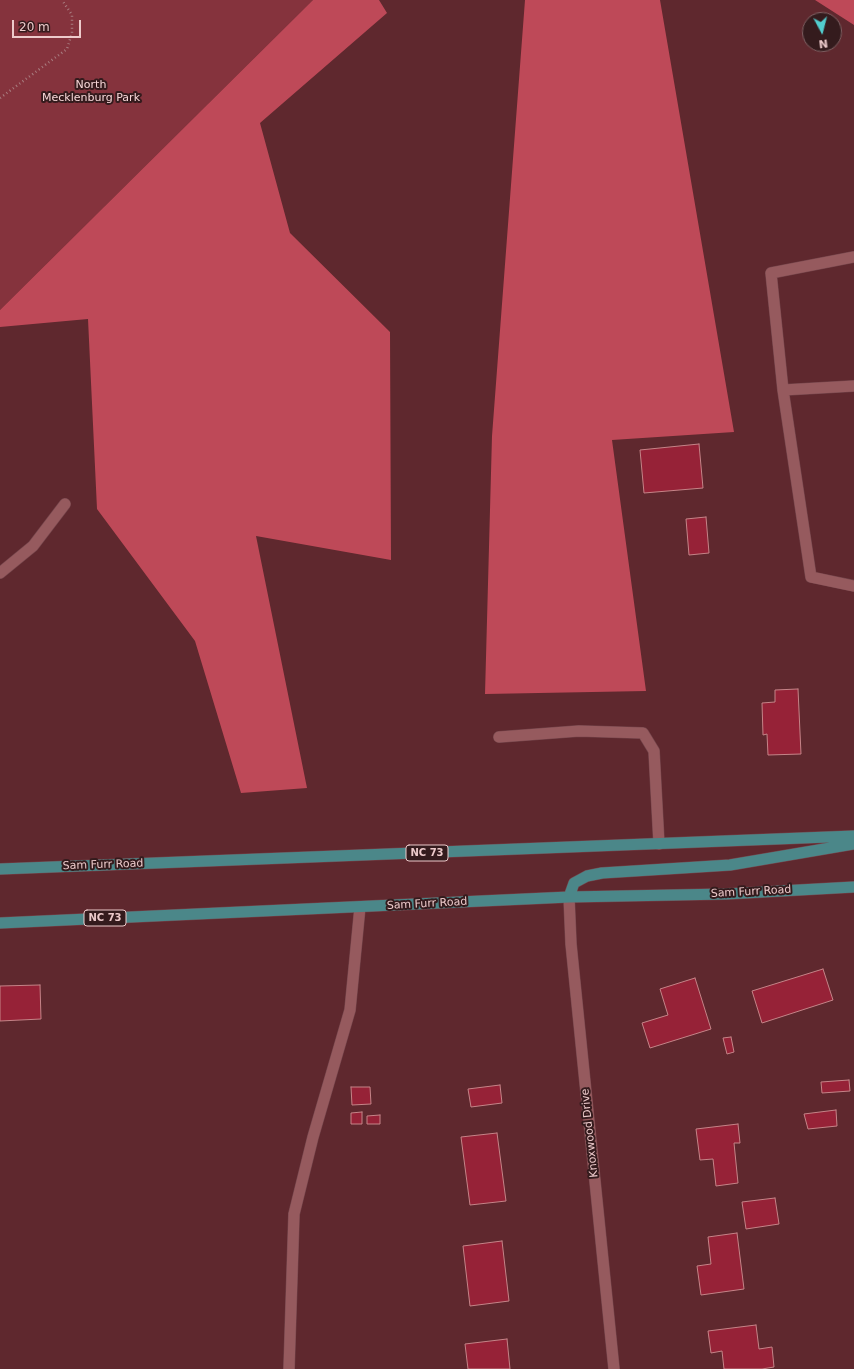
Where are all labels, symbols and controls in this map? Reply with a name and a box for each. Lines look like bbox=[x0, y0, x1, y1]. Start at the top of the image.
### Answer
scale bar bbox=[14, 12, 83, 38]
north arrow bbox=[802, 12, 842, 52]
text: 20 m bbox=[19, 20, 50, 34]
text: N bbox=[818, 36, 829, 50]
park label: North Mecklenburg Park bbox=[42, 78, 140, 104]
road number: NC 73 bbox=[406, 845, 448, 861]
street label: Sam Furr Road bbox=[63, 857, 143, 873]
street label: Sam Furr Road bbox=[710, 883, 792, 901]
street label: Sam Furr Road bbox=[386, 895, 468, 913]
road number: NC 73 bbox=[84, 910, 126, 926]
street label: Knoxwood Drive bbox=[579, 1088, 601, 1178]

